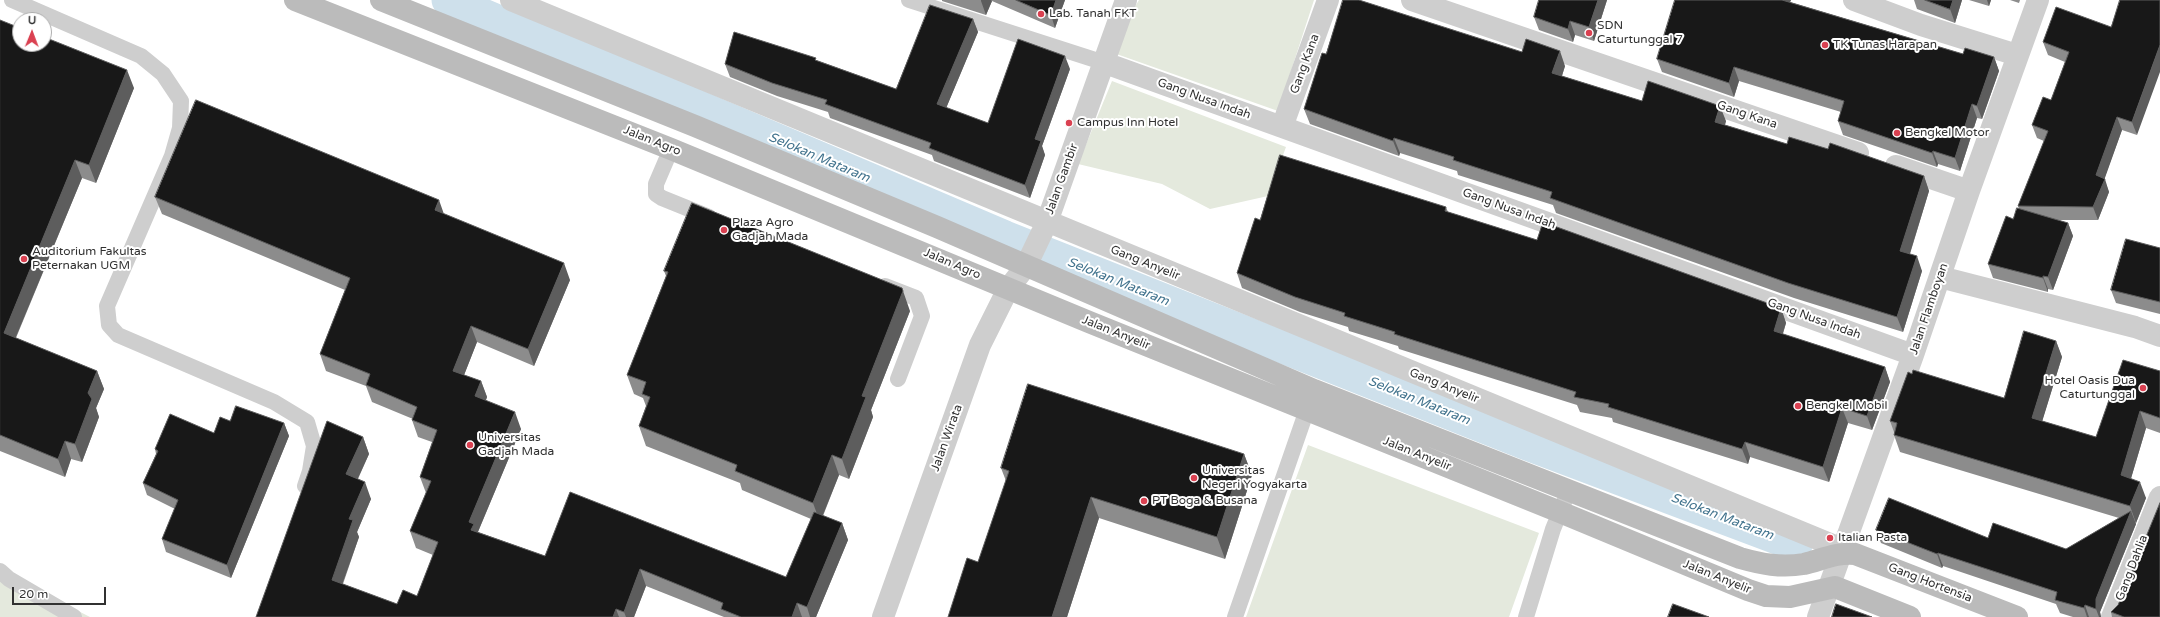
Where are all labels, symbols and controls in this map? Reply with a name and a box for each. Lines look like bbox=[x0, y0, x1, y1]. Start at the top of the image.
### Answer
place label: Lab. Tanah FKT bbox=[1049, 7, 1137, 21]
marker: Lab. Tanah FKT bbox=[1036, 9, 1046, 19]
north arrow bbox=[12, 12, 52, 52]
text: U bbox=[28, 14, 36, 27]
place label: SDN Caturtunggal 7 bbox=[1597, 19, 1683, 47]
marker: SDN Caturtunggal 7 bbox=[1584, 28, 1594, 38]
street label: Gang Kana bbox=[1288, 32, 1322, 96]
place label: TK Tunas Harapan bbox=[1833, 38, 1937, 52]
marker: TK Tunas Harapan bbox=[1820, 40, 1830, 50]
street label: Gang Nusa Indah bbox=[1155, 75, 1253, 123]
street label: Gang Kana bbox=[1715, 98, 1779, 132]
place label: Campus Inn Hotel bbox=[1077, 116, 1178, 130]
marker: Campus Inn Hotel bbox=[1064, 118, 1074, 128]
street label: Jalan Agro bbox=[621, 123, 683, 159]
place label: Bengkel Motor bbox=[1905, 126, 1989, 140]
marker: Bengkel Motor bbox=[1892, 128, 1902, 138]
water label: Selokan Mataram bbox=[766, 130, 872, 186]
street label: Jalan Gambir bbox=[1042, 142, 1082, 216]
street label: Gang Nusa Indah bbox=[1460, 185, 1558, 233]
place label: Plaza Agro Gadjah Mada bbox=[732, 216, 808, 244]
marker: Plaza Agro Gadjah Mada bbox=[719, 225, 729, 235]
street label: Gang Anyelir bbox=[1108, 243, 1182, 283]
place label: Auditorium Fakultas Peternakan UGM bbox=[32, 245, 147, 273]
street label: Jalan Agro bbox=[921, 246, 983, 282]
marker: Auditorium Fakultas Peternakan UGM bbox=[19, 254, 29, 264]
water label: Selokan Mataram bbox=[1065, 254, 1171, 310]
street label: Jalan Flamboyan bbox=[1907, 261, 1951, 357]
street label: Gang Nusa Indah bbox=[1765, 295, 1863, 343]
street label: Jalan Anyelir bbox=[1080, 313, 1152, 353]
street label: Gang Anyelir bbox=[1407, 366, 1481, 406]
water label: Selokan Mataram bbox=[1366, 373, 1472, 429]
place label: Hotel Oasis Dua Caturtunggal bbox=[2044, 374, 2135, 402]
marker: Hotel Oasis Dua Caturtunggal bbox=[2138, 383, 2148, 393]
place label: Bengkel Mobil bbox=[1806, 399, 1888, 413]
marker: Bengkel Mobil bbox=[1793, 401, 1803, 411]
street label: Jalan Wirata bbox=[928, 403, 966, 473]
place label: Universitas Gadjah Mada bbox=[478, 431, 554, 459]
street label: Jalan Anyelir bbox=[1381, 434, 1453, 474]
marker: Universitas Gadjah Mada bbox=[465, 440, 475, 450]
place label: Universitas Negeri Yogyakarta bbox=[1202, 464, 1307, 492]
marker: Universitas Negeri Yogyakarta bbox=[1189, 473, 1199, 483]
water label: Selokan Mataram bbox=[1669, 490, 1775, 544]
place label: PT Boga & Busana bbox=[1152, 494, 1257, 508]
marker: PT Boga & Busana bbox=[1139, 496, 1149, 506]
place label: Italian Pasta bbox=[1838, 531, 1907, 545]
marker: Italian Pasta bbox=[1825, 533, 1835, 543]
street label: Gang Dahlia bbox=[2113, 533, 2151, 603]
street label: Jalan Anyelir bbox=[1681, 557, 1753, 597]
street label: Gang Hortensia bbox=[1886, 560, 1974, 606]
scale bar bbox=[14, 579, 108, 605]
text: 20 m bbox=[19, 587, 48, 601]

